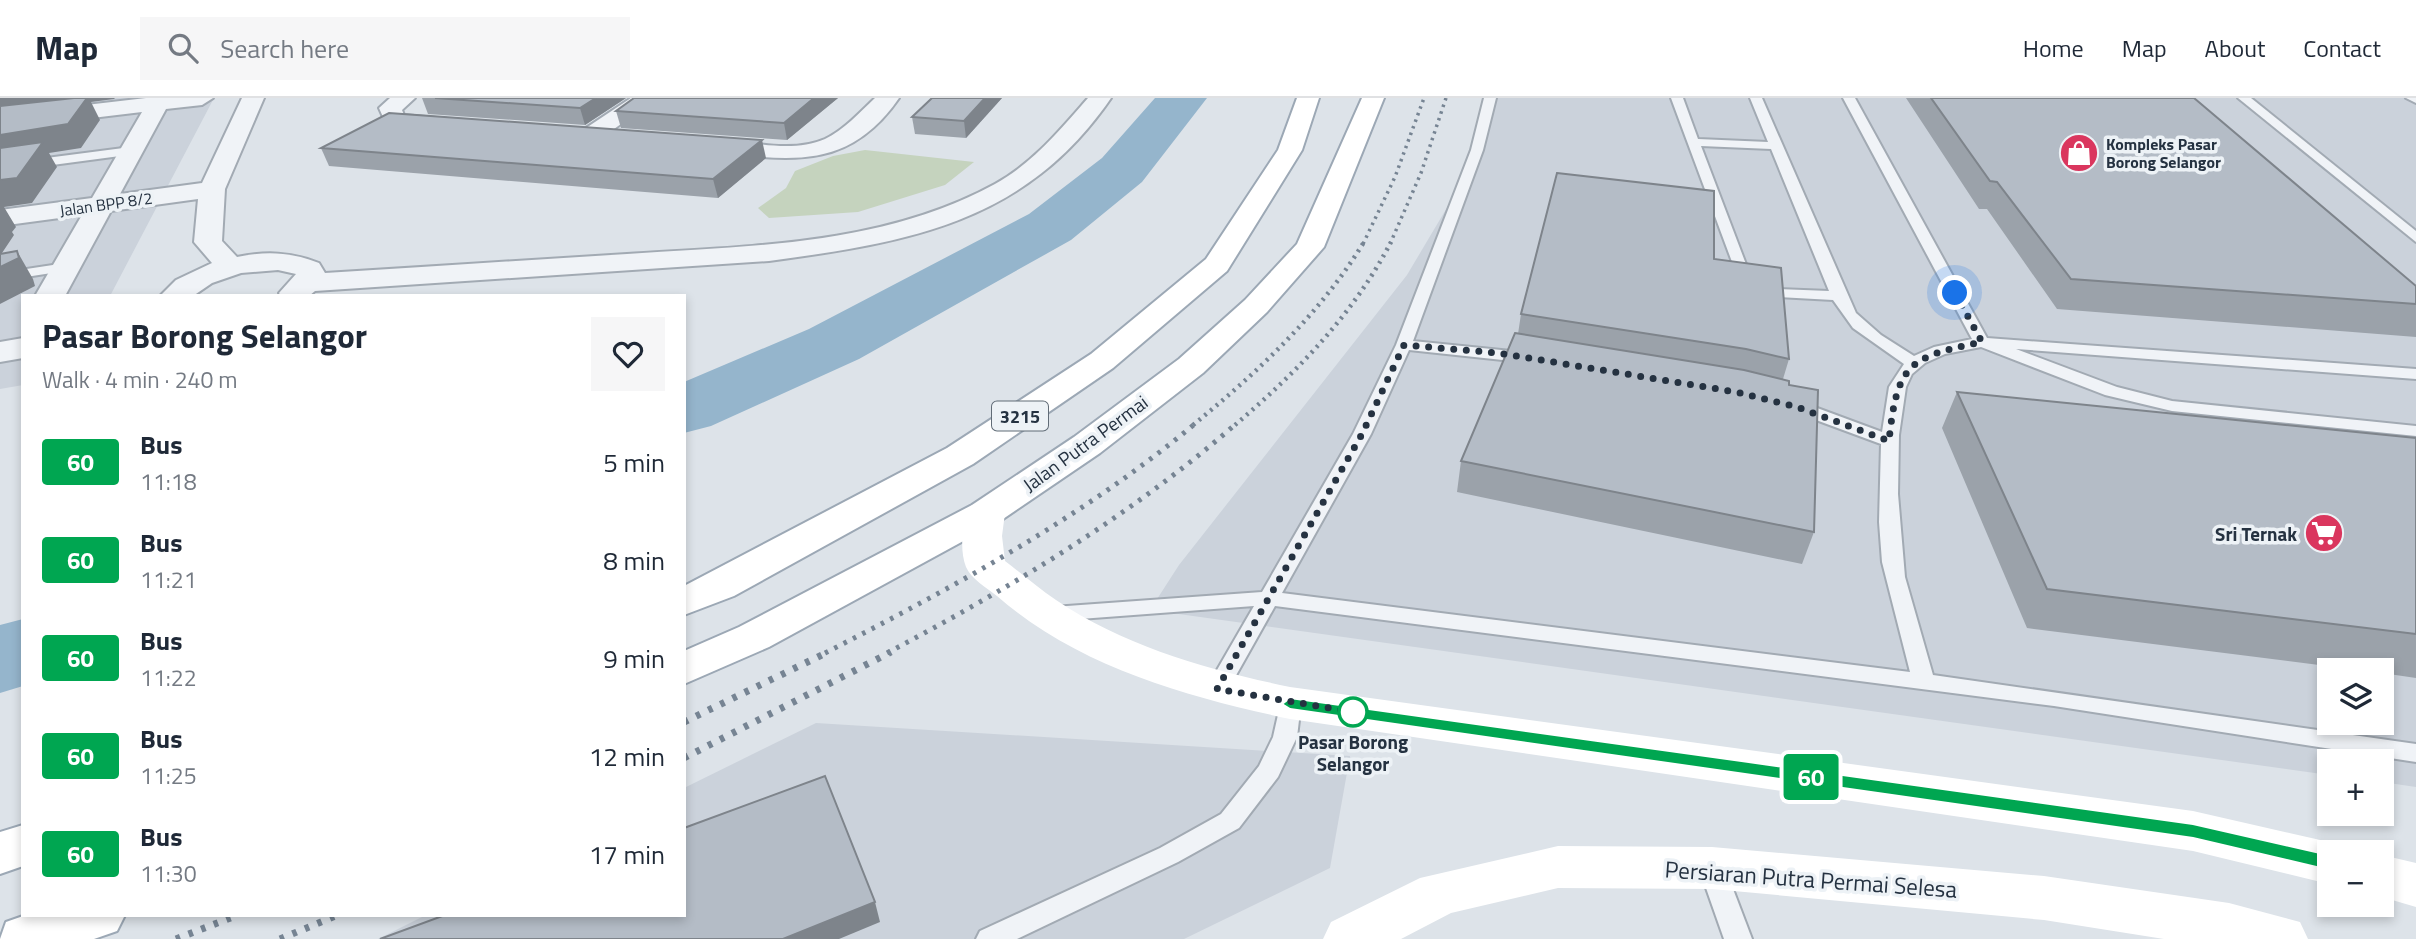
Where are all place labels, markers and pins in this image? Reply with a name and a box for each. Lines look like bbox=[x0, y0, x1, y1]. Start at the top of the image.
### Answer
shop icon: Kompleks Pasar Borong Selangor bbox=[2058, 132, 2100, 174]
place label: Kompleks Pasar Borong Selangor bbox=[2106, 132, 2221, 174]
supermarket icon: Sri Ternak bbox=[2303, 512, 2345, 554]
place label: Sri Ternak bbox=[2215, 519, 2297, 548]
marker: Pasar Borong Selangor bbox=[1338, 697, 1368, 727]
place label: Pasar Borong Selangor bbox=[1298, 727, 1408, 778]

